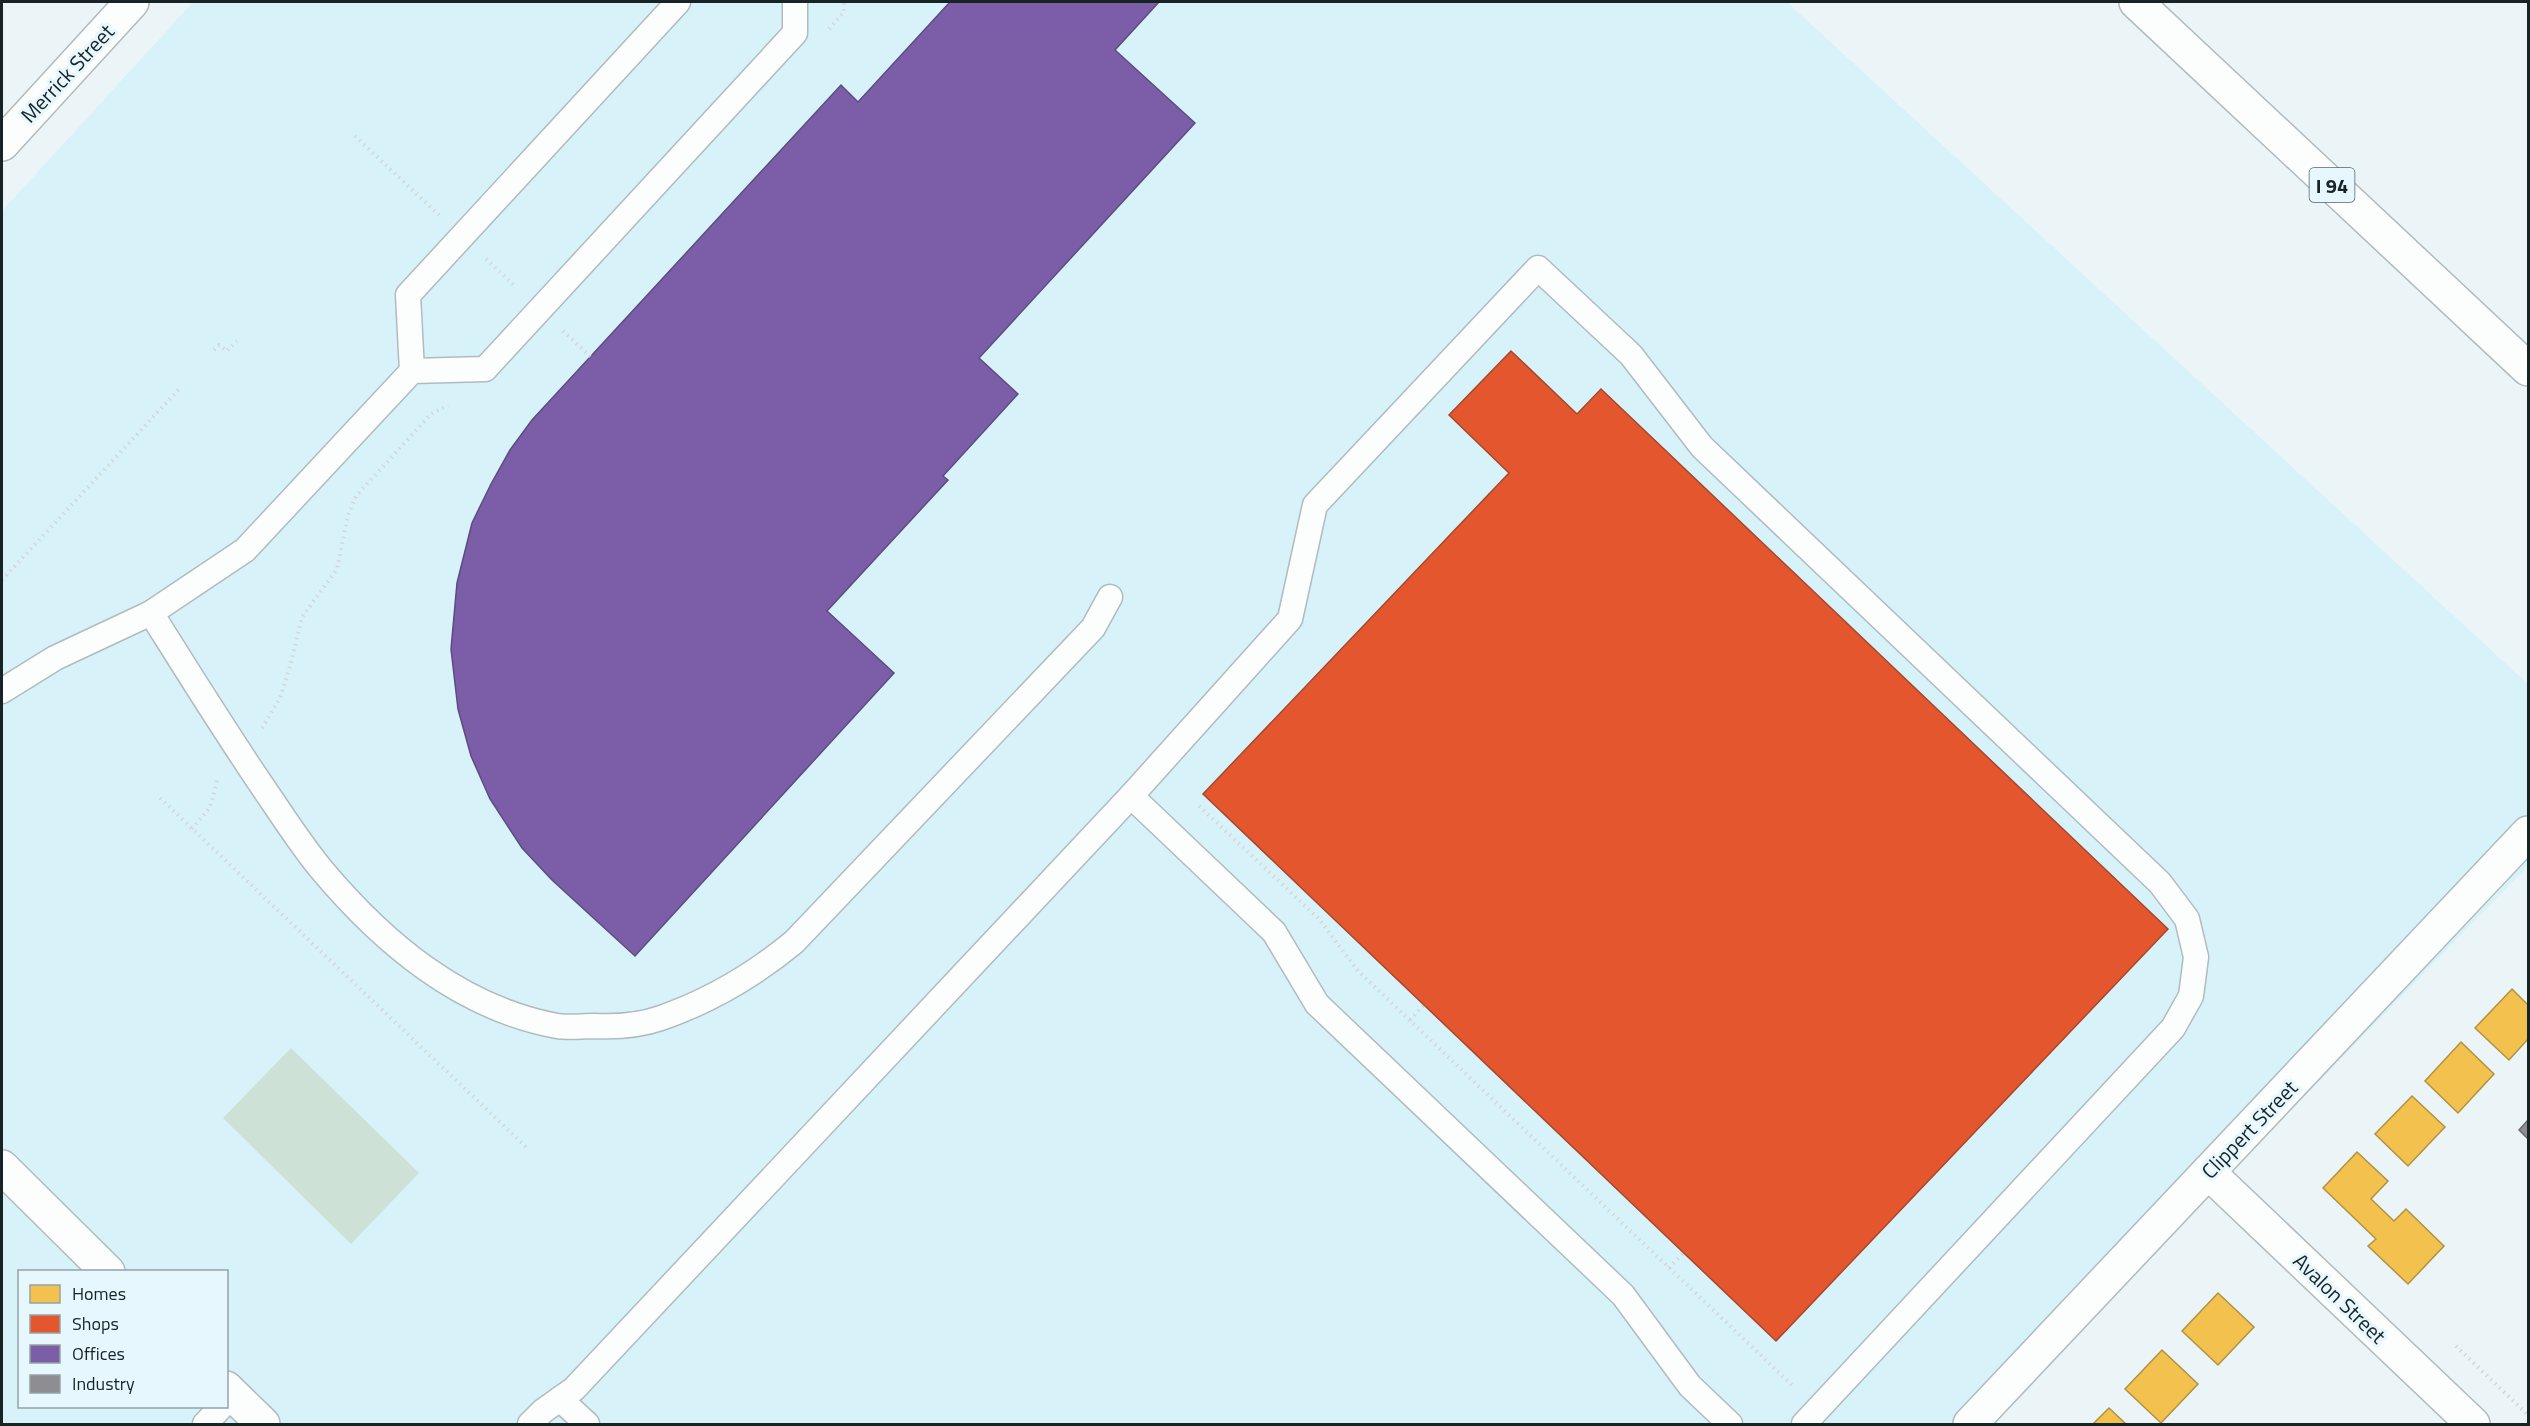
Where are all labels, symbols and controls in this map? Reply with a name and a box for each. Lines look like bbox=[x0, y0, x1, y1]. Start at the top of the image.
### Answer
street label: Merrick Street bbox=[13, 16, 122, 130]
road number: I 94 bbox=[2310, 168, 2354, 202]
street label: Clippert Street bbox=[2193, 1072, 2305, 1186]
street label: Avalon Street bbox=[2286, 1245, 2394, 1351]
legend bbox=[18, 1270, 228, 1408]
text: Homes bbox=[72, 1280, 126, 1307]
text: Shops bbox=[72, 1310, 119, 1337]
text: Offices bbox=[72, 1340, 125, 1367]
text: Industry bbox=[72, 1370, 135, 1397]

